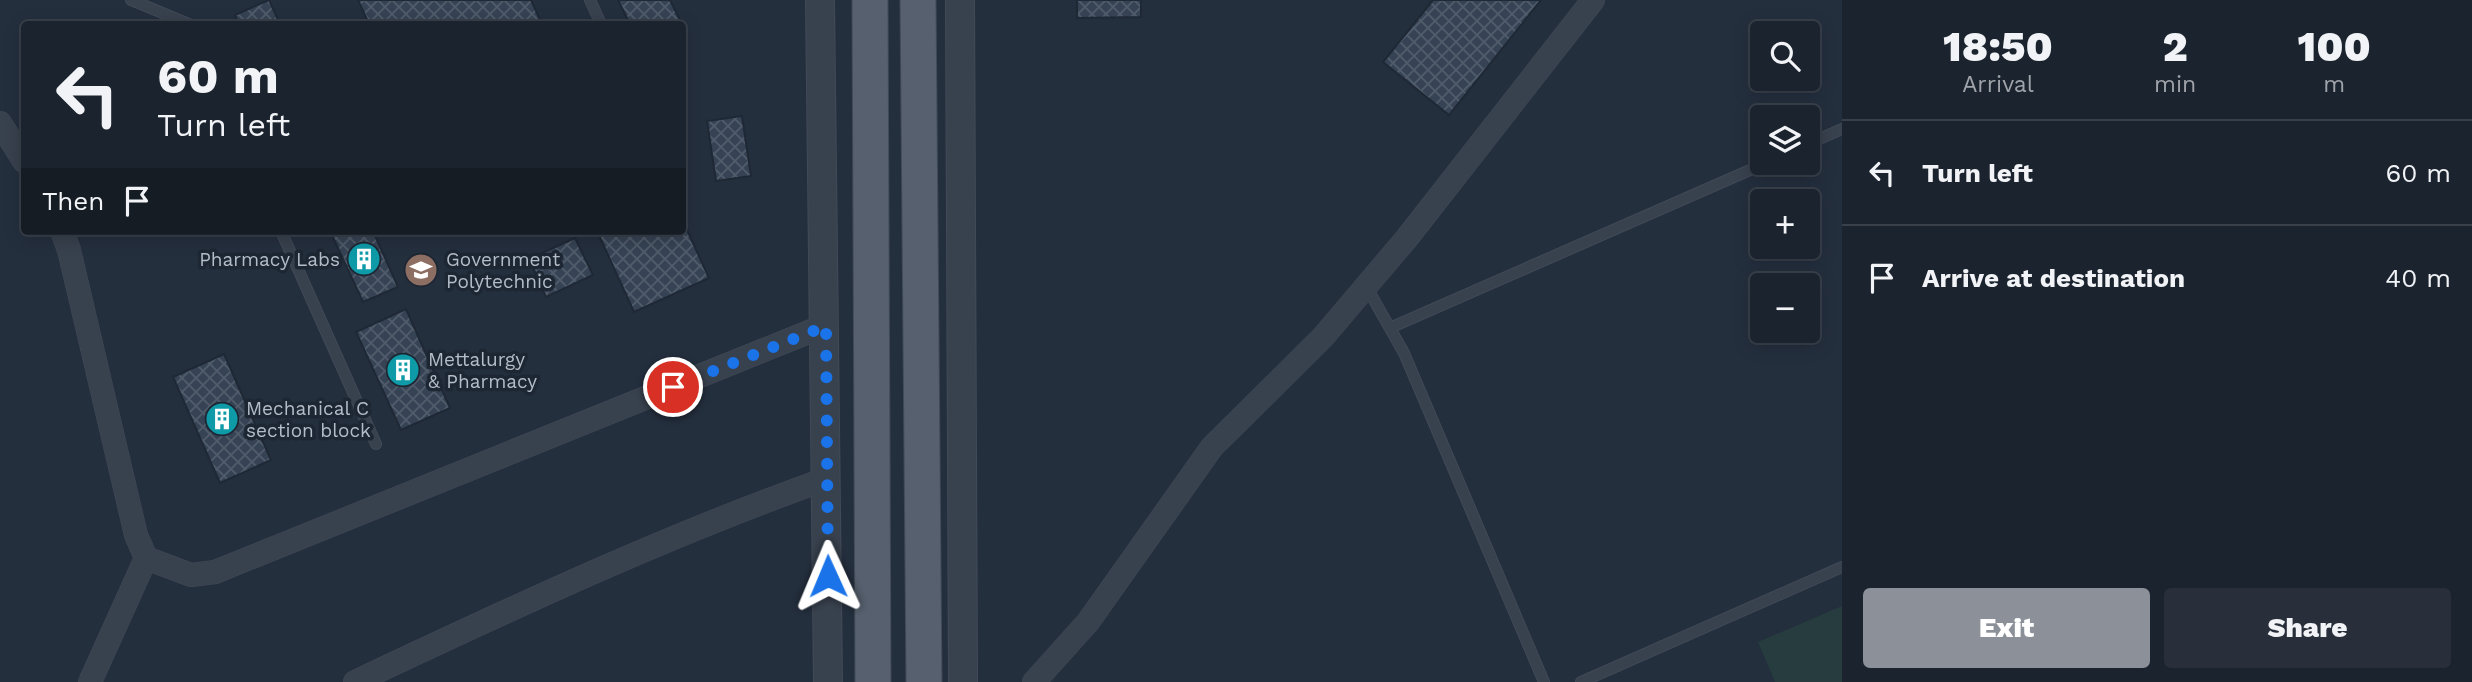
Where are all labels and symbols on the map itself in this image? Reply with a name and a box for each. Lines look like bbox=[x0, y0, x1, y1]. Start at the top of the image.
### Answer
building icon: Pharmacy Labs bbox=[345, 240, 383, 278]
place label: Pharmacy Labs bbox=[199, 248, 340, 271]
place label: Government Polytechnic bbox=[446, 248, 560, 293]
school or university icon: Government Polytechnic bbox=[402, 251, 440, 289]
place label: Mettalurgy & Pharmacy bbox=[428, 348, 537, 393]
building icon: Mettalurgy & Pharmacy bbox=[384, 351, 422, 389]
pin bbox=[643, 357, 703, 417]
place label: Mechanical C section block bbox=[246, 397, 371, 442]
building icon: Mechanical C section block bbox=[203, 400, 241, 438]
position arrow bbox=[791, 539, 865, 613]

